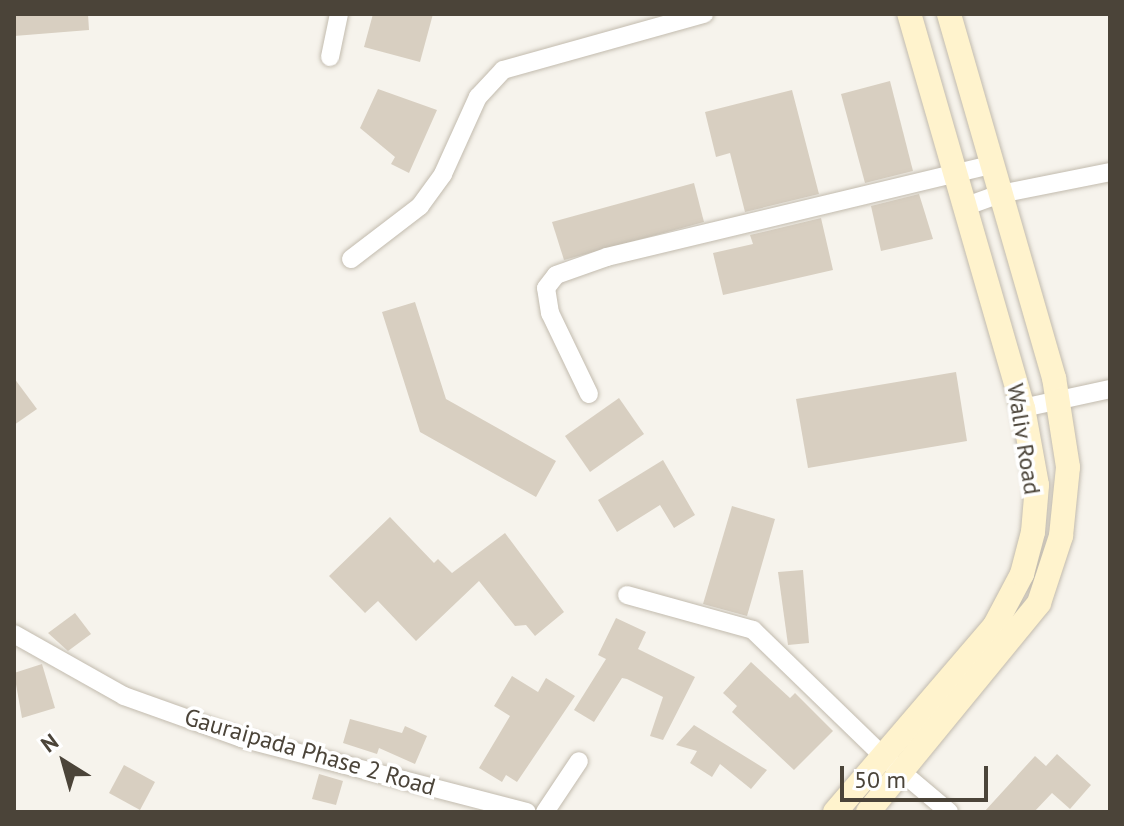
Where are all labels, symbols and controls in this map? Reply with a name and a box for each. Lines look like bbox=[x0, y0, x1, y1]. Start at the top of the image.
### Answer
street label: Waliv Road bbox=[1001, 381, 1047, 497]
street label: Gauraipada Phase 2 Road bbox=[181, 702, 439, 802]
north arrow bbox=[24, 722, 104, 802]
text: N bbox=[35, 727, 64, 758]
scale bar bbox=[844, 750, 992, 800]
text: 50 m bbox=[854, 764, 906, 795]

